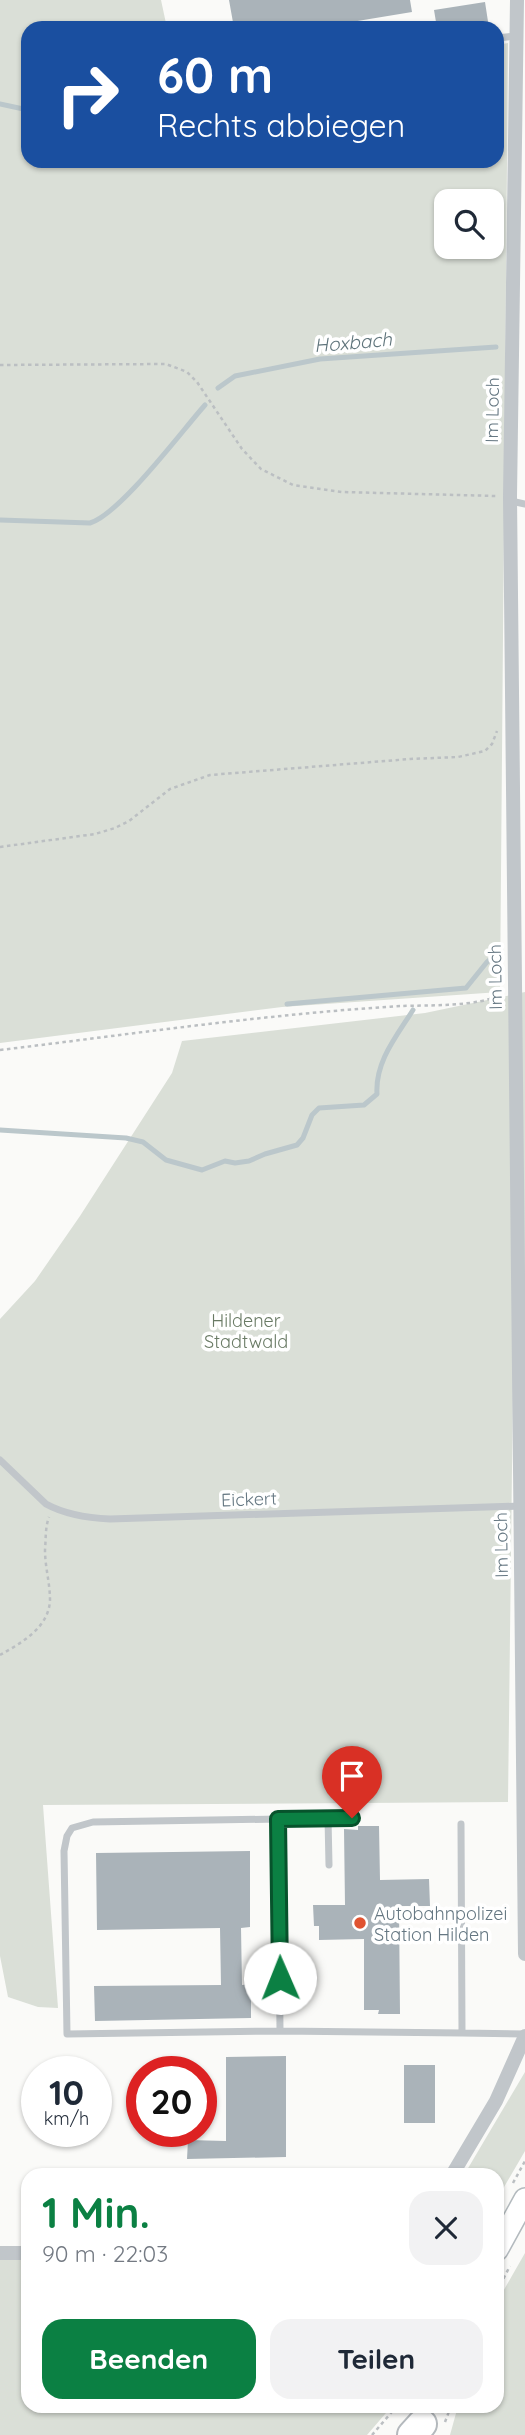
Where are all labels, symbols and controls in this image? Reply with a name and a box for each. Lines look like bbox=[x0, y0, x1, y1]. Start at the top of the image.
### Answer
text: 60 m bbox=[157, 44, 273, 105]
icon: right bbox=[42, 49, 133, 140]
text: Rechts abbiegen bbox=[157, 105, 405, 145]
map controls bbox=[434, 189, 504, 259]
button: search bbox=[434, 189, 504, 259]
water label: Hoxbach bbox=[313, 327, 394, 357]
street label: Im Loch bbox=[480, 377, 504, 443]
street label: Im Loch bbox=[483, 944, 507, 1010]
park label: Hildener Stadtwald bbox=[204, 1309, 288, 1353]
street label: Eickert bbox=[221, 1487, 277, 1511]
street label: Im Loch bbox=[489, 1512, 513, 1578]
pin bbox=[322, 1746, 382, 1818]
icon: arrive bbox=[333, 1757, 371, 1795]
place label: Autobahnpolizei Station Hilden bbox=[374, 1902, 507, 1946]
marker: Autobahnpolizei Station Hilden bbox=[352, 1915, 368, 1931]
position arrow bbox=[243, 1941, 317, 2015]
speed limit sign: 20 bbox=[126, 2056, 217, 2147]
text: 10 bbox=[49, 2070, 84, 2114]
text: km/h bbox=[44, 2107, 89, 2130]
text: 1 Min. bbox=[42, 2186, 150, 2239]
button: close bbox=[409, 2191, 483, 2265]
text: 90 m · 22:03 bbox=[42, 2239, 168, 2268]
button: Beenden bbox=[42, 2319, 256, 2399]
button: Teilen bbox=[270, 2319, 483, 2399]

